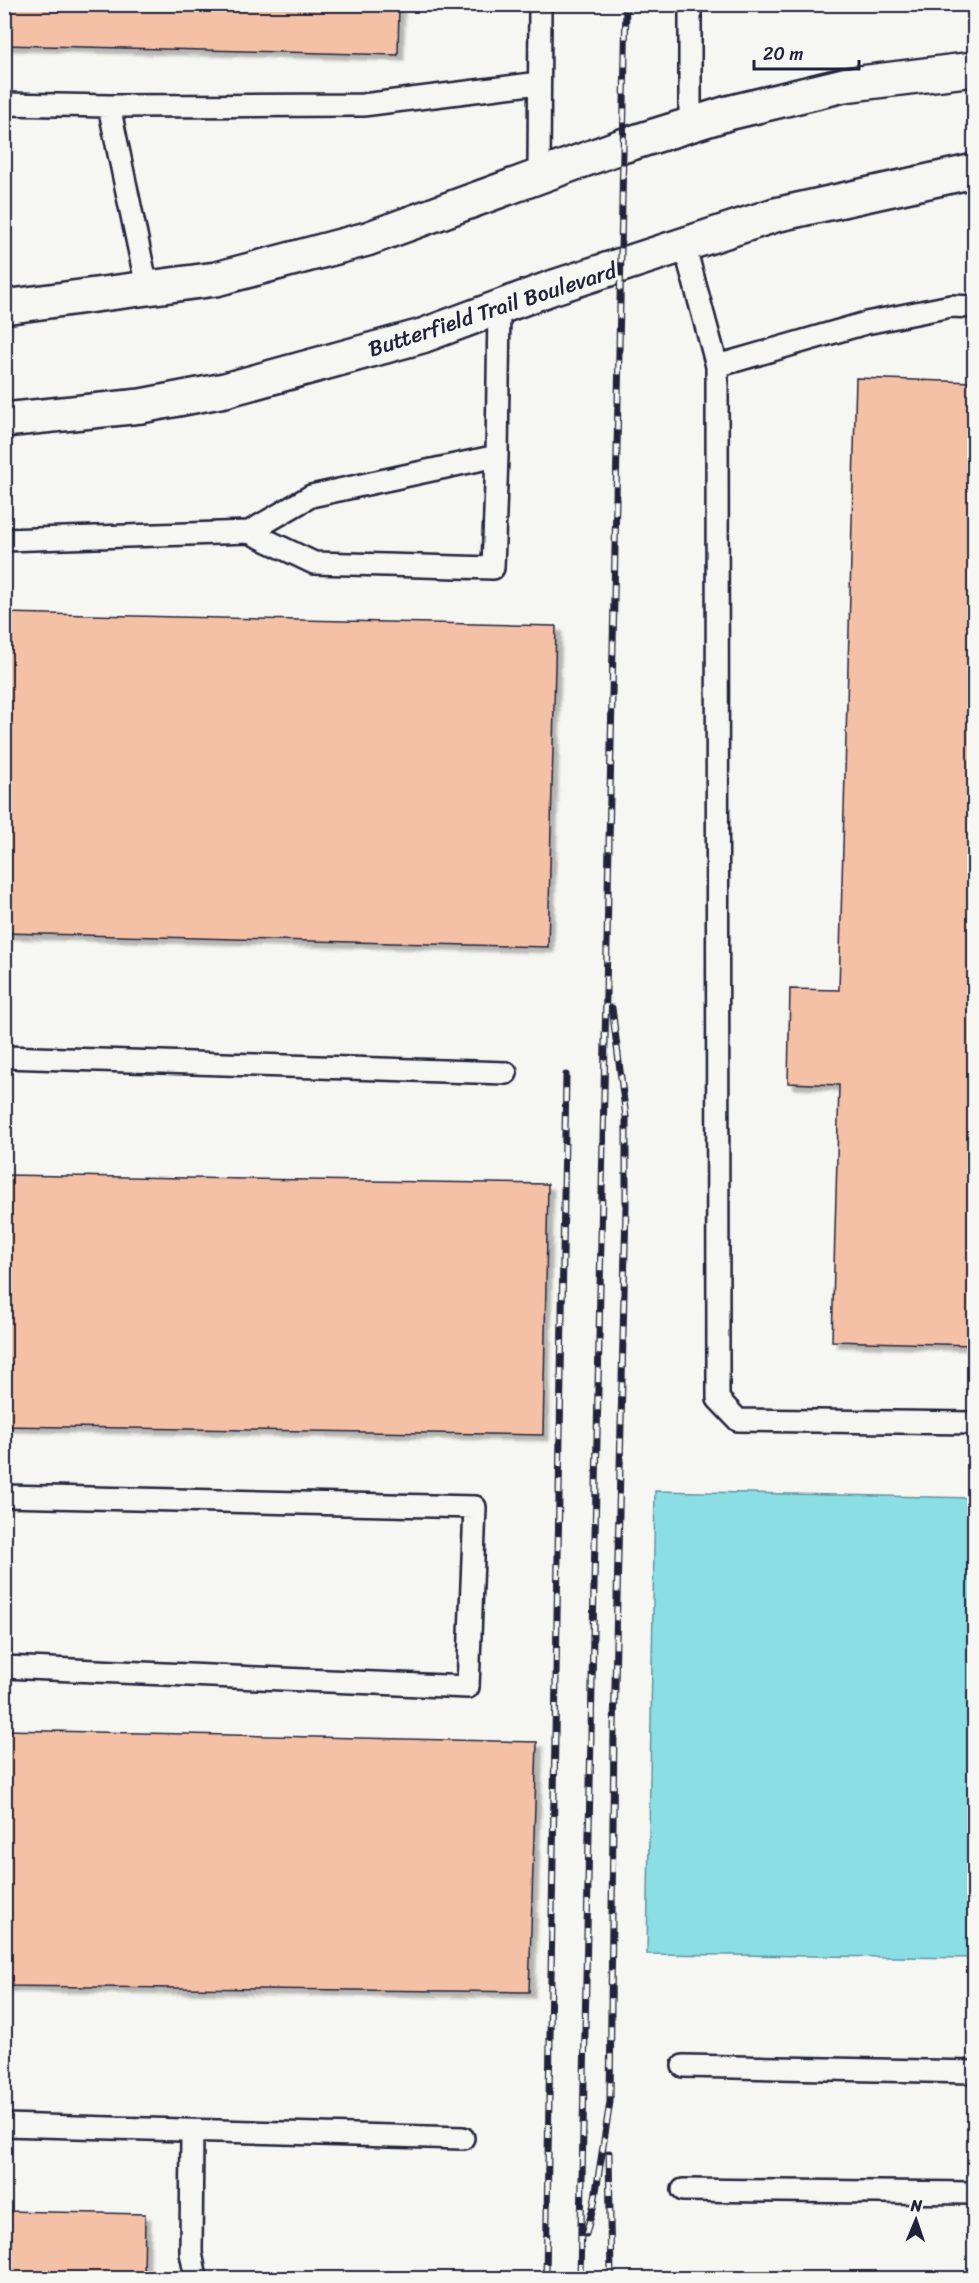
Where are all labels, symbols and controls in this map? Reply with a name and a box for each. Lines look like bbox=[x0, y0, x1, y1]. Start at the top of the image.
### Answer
scale bar bbox=[754, 33, 859, 71]
text: 20 m bbox=[763, 38, 803, 70]
street label: Butterfield Trail Boulevard bbox=[363, 250, 623, 368]
north arrow bbox=[886, 2190, 946, 2250]
text: N bbox=[909, 2191, 923, 2220]

